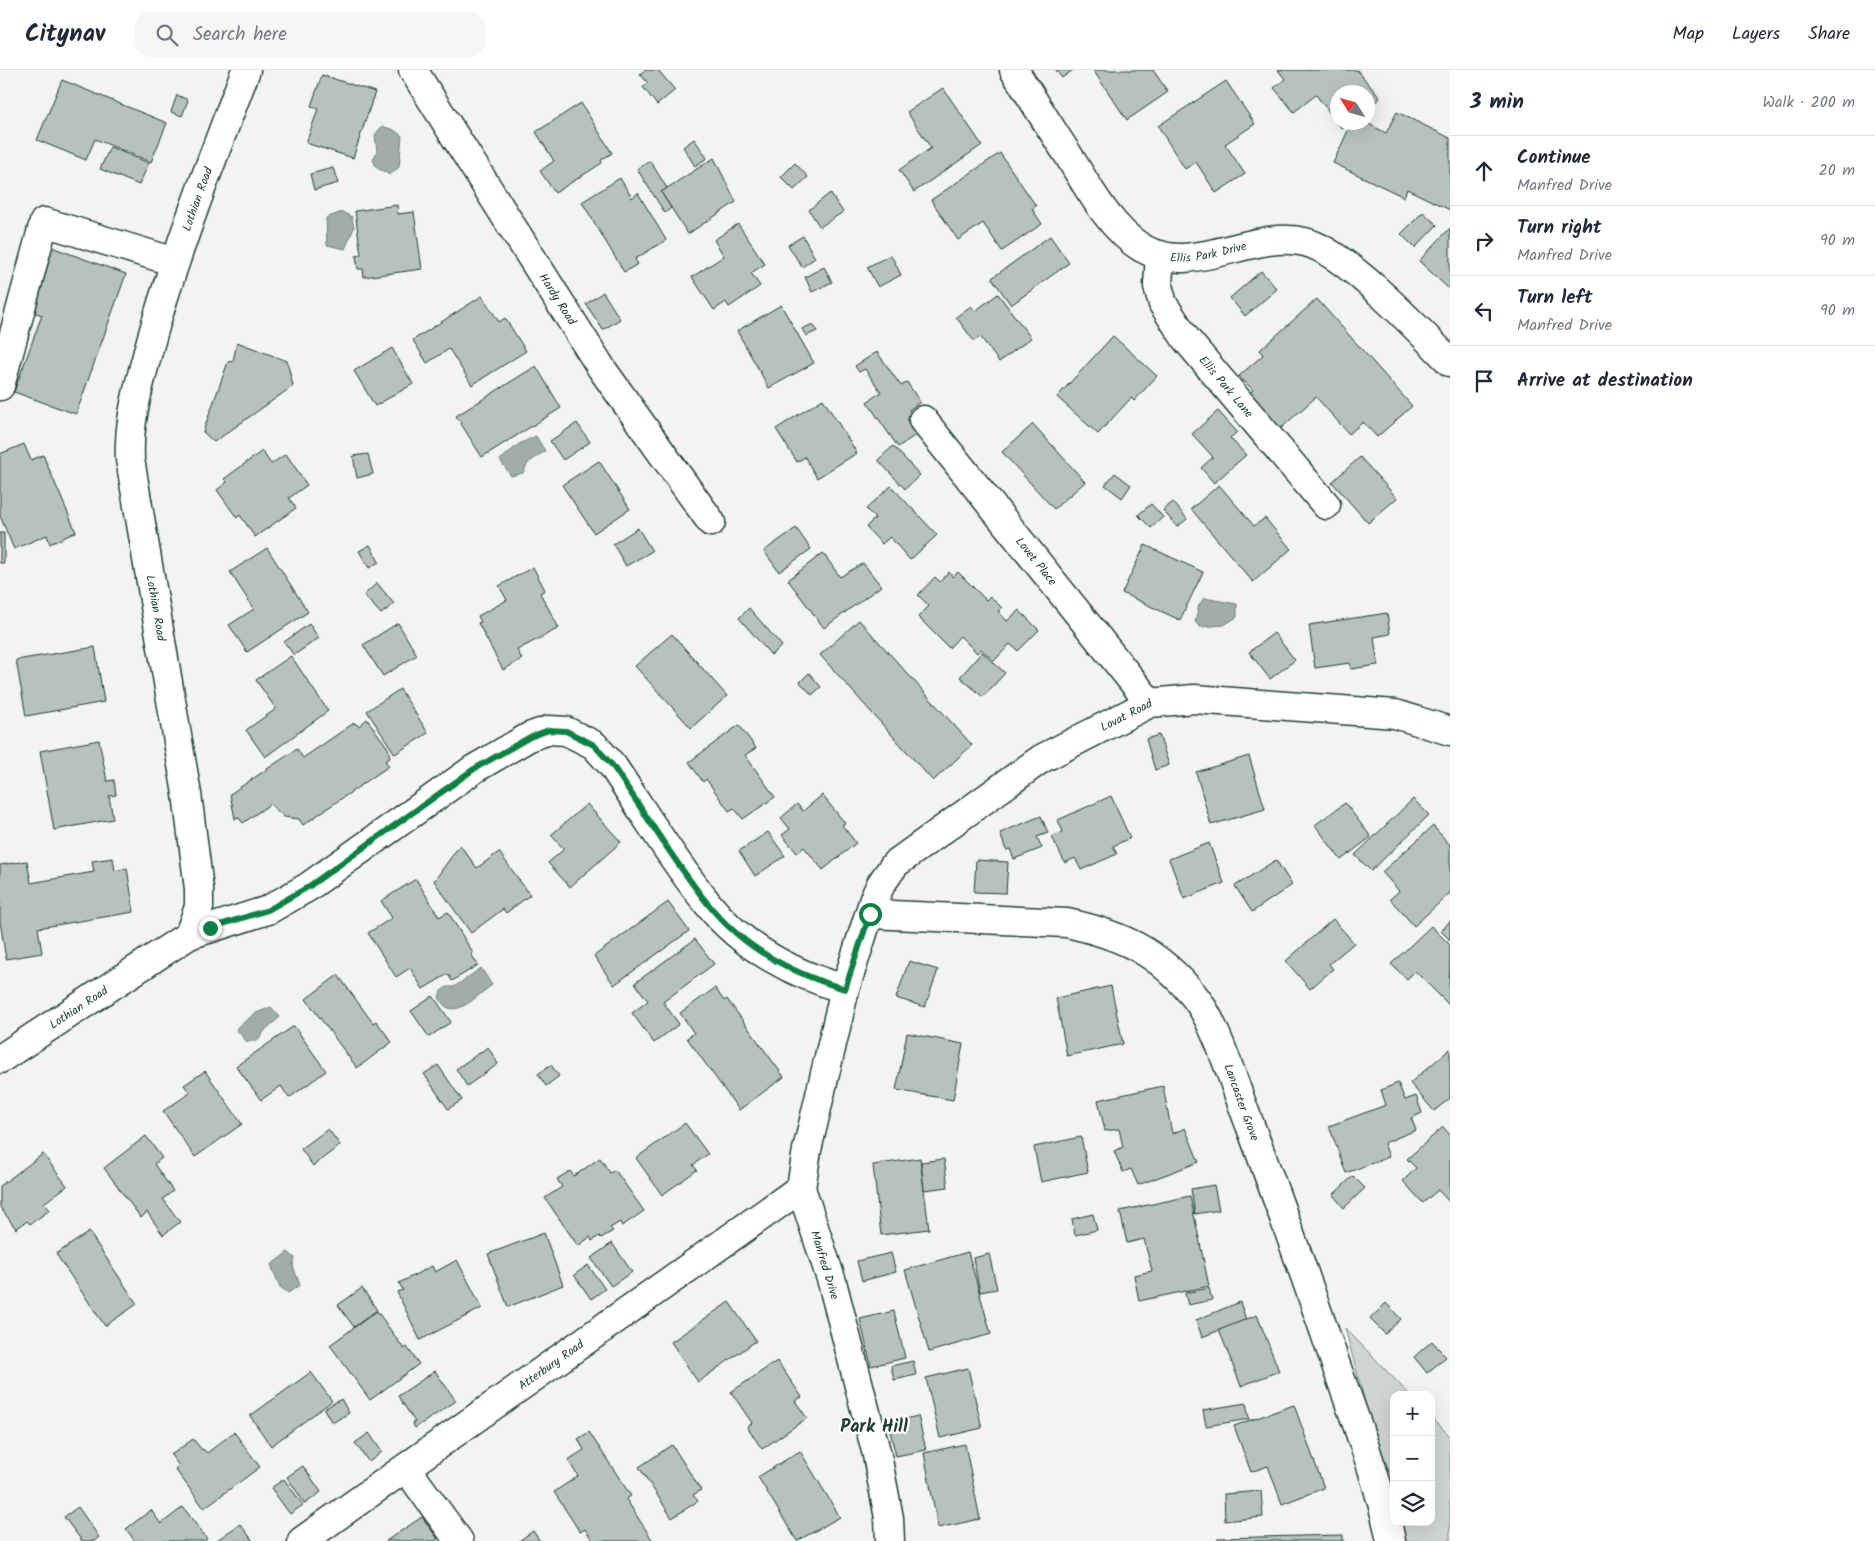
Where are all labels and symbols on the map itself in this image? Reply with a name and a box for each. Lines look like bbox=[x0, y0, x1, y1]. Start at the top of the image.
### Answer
north arrow bbox=[1330, 85, 1375, 130]
street label: Lothian Road bbox=[178, 164, 219, 234]
street label: Ellis Park Drive bbox=[1169, 237, 1249, 268]
street label: Hardy Road bbox=[534, 270, 581, 330]
street label: Ellis Park Lane bbox=[1194, 352, 1258, 423]
street label: Lovet Place bbox=[1010, 533, 1062, 590]
street label: Lothian Road bbox=[140, 574, 171, 644]
street label: Lovat Road bbox=[1097, 694, 1157, 737]
route start bbox=[859, 903, 882, 926]
route end bbox=[199, 917, 222, 940]
street label: Lothian Road bbox=[46, 981, 113, 1034]
street label: Lancaster Grove bbox=[1218, 1061, 1264, 1144]
street label: Manfred Drive bbox=[805, 1228, 844, 1303]
street label: Atterbury Road bbox=[515, 1335, 589, 1395]
district label: Park Hill bbox=[840, 1413, 908, 1442]

